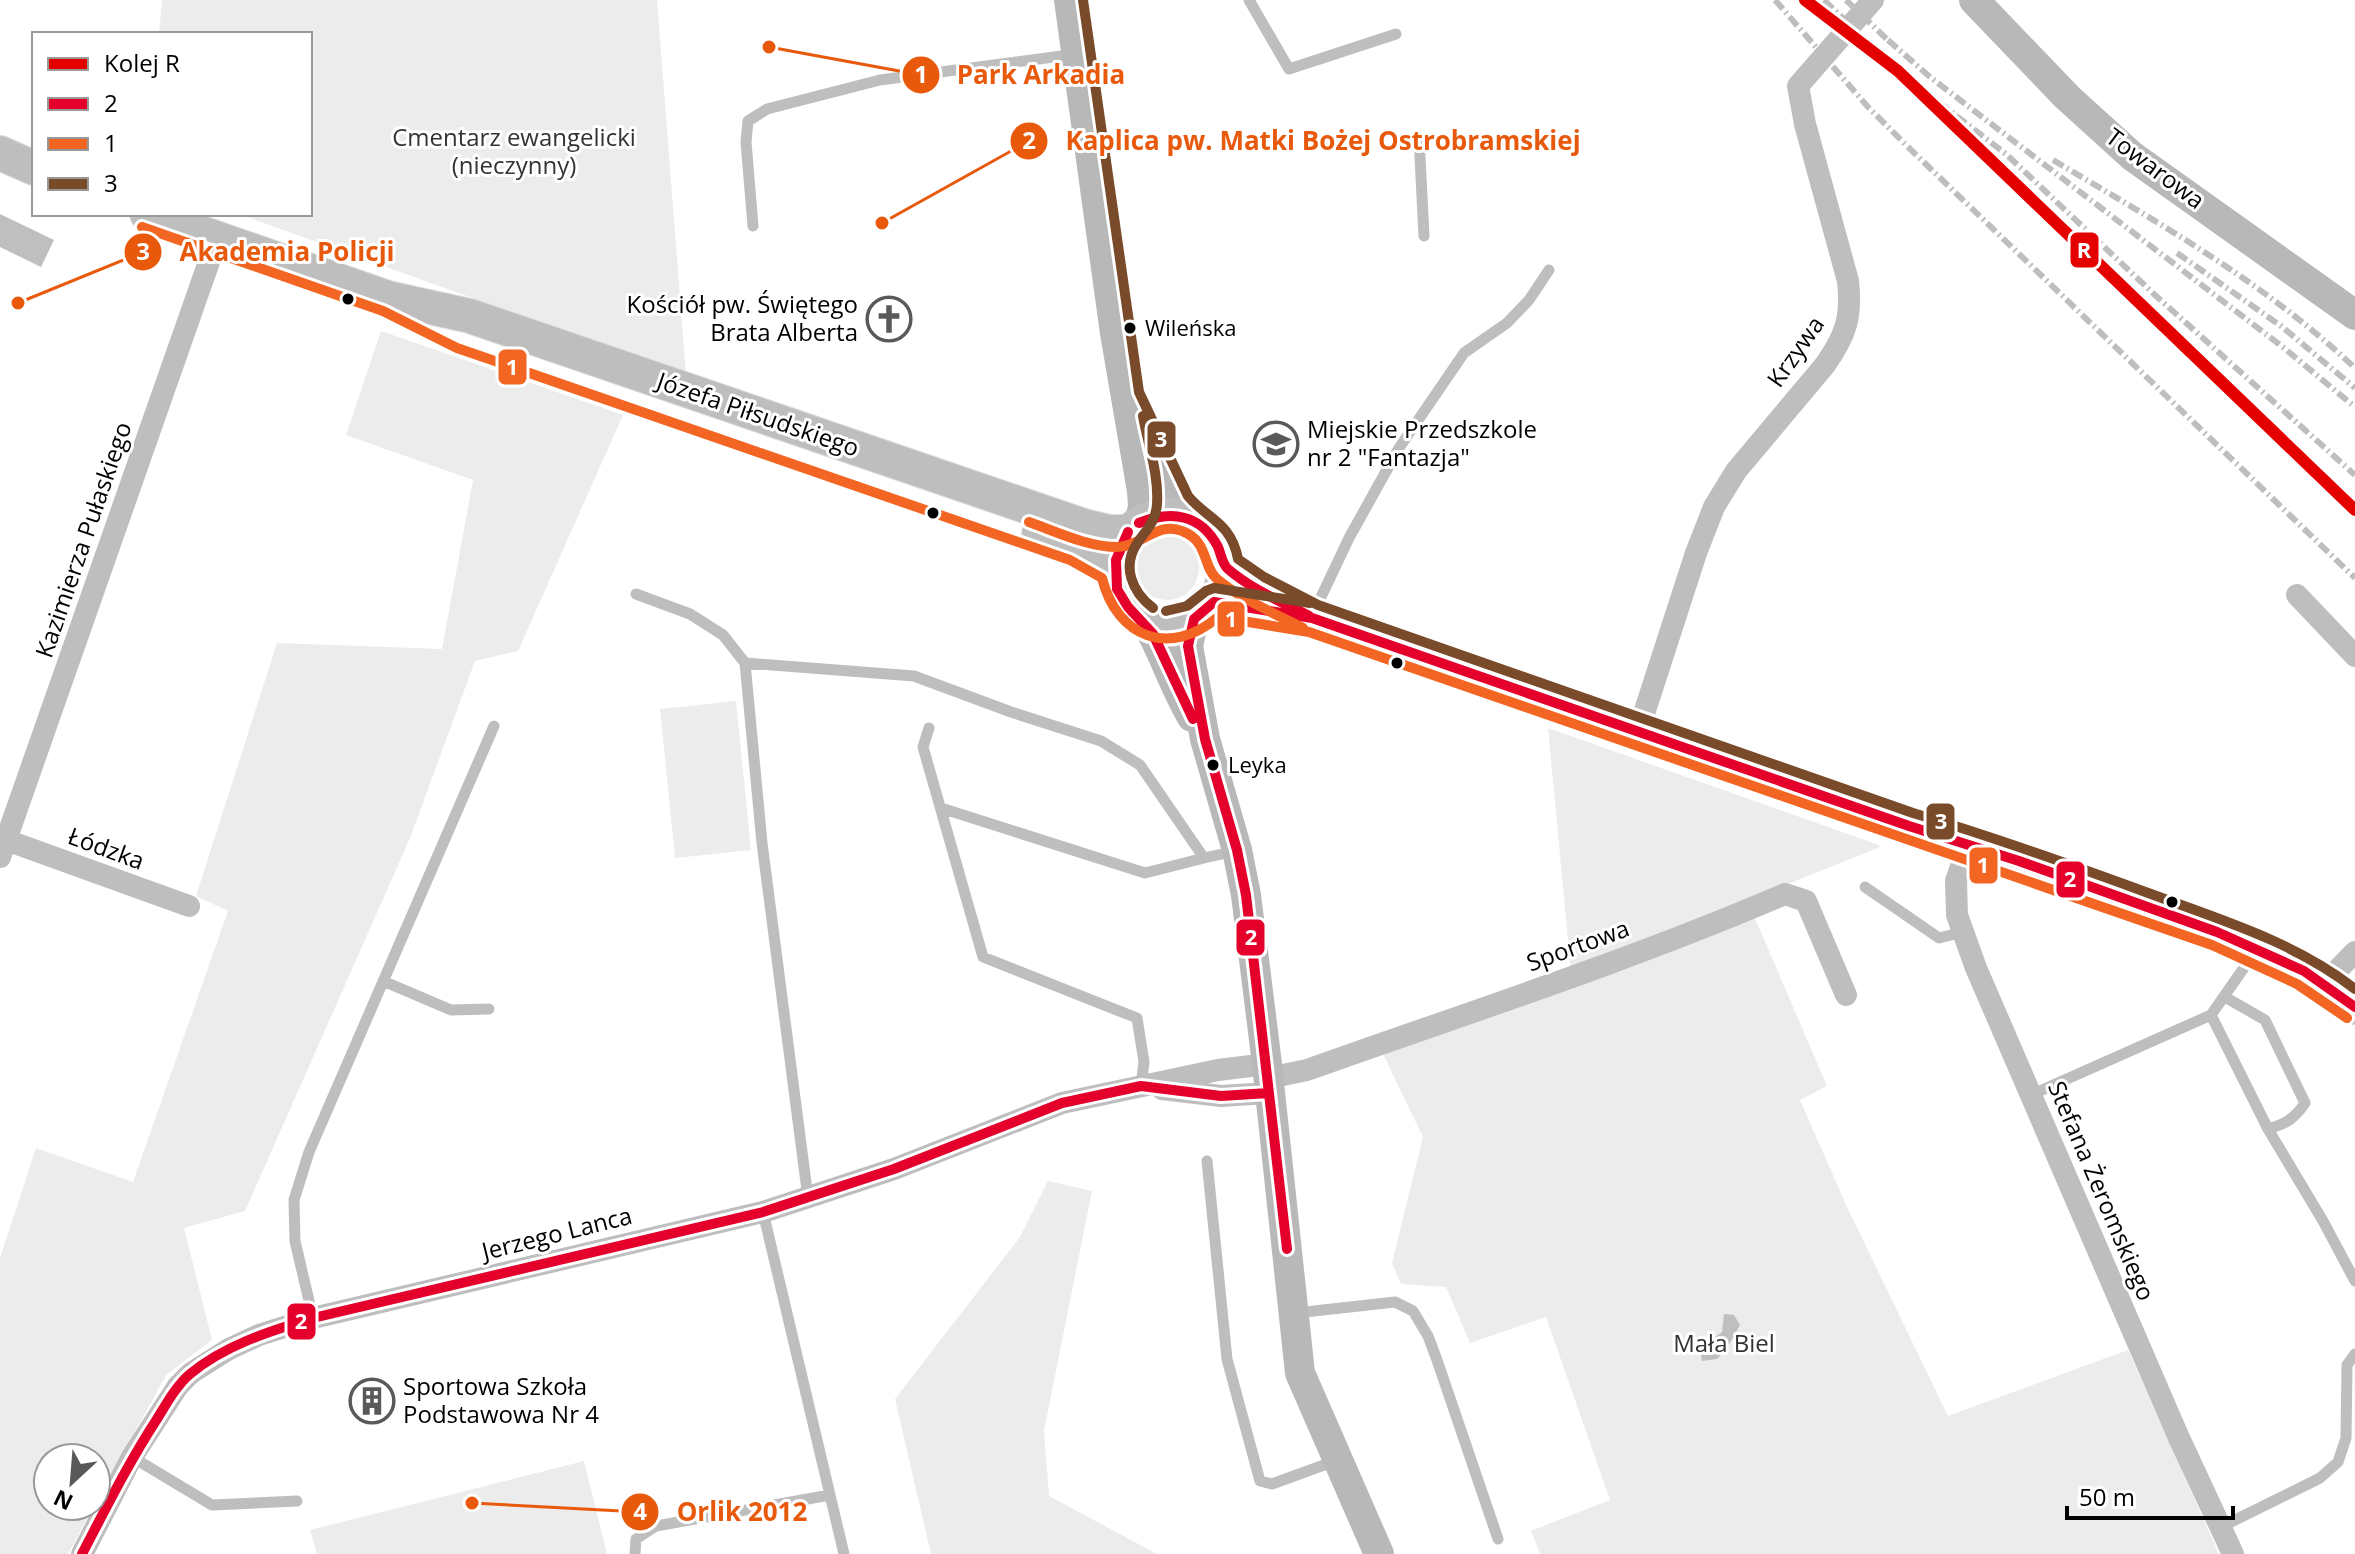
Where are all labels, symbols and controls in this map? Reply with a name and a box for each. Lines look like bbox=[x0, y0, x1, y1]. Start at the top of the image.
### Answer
legend bbox=[32, 32, 312, 216]
text: Kolej R bbox=[104, 46, 180, 79]
callout: Park Arkadia bbox=[901, 50, 1141, 100]
text: Park Arkadia bbox=[957, 56, 1125, 92]
text: 1 bbox=[914, 57, 928, 90]
text: 2 bbox=[104, 86, 118, 119]
callout: Kaplica pw. Matki Bożej Ostrobramskiej bbox=[1009, 116, 1596, 166]
park label: Cmentarz ewangelicki (nieczynny) bbox=[392, 120, 636, 181]
street label: Towarowa bbox=[2100, 120, 2212, 216]
text: Kaplica pw. Matki Bożej Ostrobramskiej bbox=[1065, 122, 1581, 158]
text: 2 bbox=[1022, 123, 1036, 156]
text: 1 bbox=[104, 126, 118, 159]
text: 3 bbox=[104, 166, 118, 199]
callout: Akademia Policji bbox=[123, 227, 410, 277]
line badge: R bbox=[2069, 231, 2100, 269]
text: Akademia Policji bbox=[179, 233, 395, 269]
text: 3 bbox=[136, 234, 150, 267]
text: R bbox=[2077, 234, 2092, 264]
place label: Kościół pw. Świętego Brata Alberta bbox=[627, 287, 858, 348]
unlabelled marker bbox=[340, 291, 356, 307]
church icon: Kościół pw. Świętego Brata Alberta bbox=[865, 295, 913, 343]
street label: Krzywa bbox=[1758, 309, 1831, 393]
place label: Wileńska bbox=[1145, 312, 1237, 342]
marker: Wileńska bbox=[1122, 320, 1138, 336]
line badge: 1 bbox=[497, 348, 528, 386]
text: 1 bbox=[506, 351, 518, 381]
street label: Józefa Piłsudskiego bbox=[651, 363, 864, 464]
place label: Miejskie Przedszkole nr 2 "Fantazja" bbox=[1307, 412, 1537, 473]
street label: Kazimierza Pułaskiego bbox=[27, 417, 138, 662]
line badge: 3 bbox=[1146, 420, 1177, 459]
school or university icon: Miejskie Przedszkole nr 2 "Fantazja" bbox=[1252, 420, 1300, 468]
text: 3 bbox=[1155, 423, 1167, 453]
unlabelled marker bbox=[925, 505, 941, 521]
line badge: 1 bbox=[1216, 600, 1246, 638]
text: 1 bbox=[1225, 603, 1237, 633]
unlabelled marker bbox=[1389, 655, 1405, 671]
place label: Leyka bbox=[1228, 749, 1287, 779]
marker: Leyka bbox=[1205, 757, 1221, 773]
line badge: 3 bbox=[1925, 802, 1956, 841]
text: 3 bbox=[1935, 805, 1947, 835]
street label: Łódzka bbox=[64, 819, 149, 877]
line badge: 1 bbox=[1968, 846, 1999, 885]
text: 1 bbox=[1977, 849, 1989, 879]
line badge: 2 bbox=[2055, 860, 2086, 899]
text: 2 bbox=[2064, 863, 2076, 893]
unlabelled marker bbox=[2164, 894, 2180, 910]
street label: Sportowa bbox=[1522, 911, 1633, 978]
line badge: 2 bbox=[1235, 918, 1266, 957]
text: 2 bbox=[1245, 921, 1257, 951]
street label: Stefana Żeromskiego bbox=[2041, 1076, 2164, 1305]
street label: Jerzego Lanca bbox=[476, 1198, 635, 1268]
line badge: 2 bbox=[286, 1302, 317, 1341]
text: 2 bbox=[295, 1305, 307, 1335]
park label: Mała Biel bbox=[1673, 1326, 1775, 1359]
place label: Sportowa Szkoła Podstawowa Nr 4 bbox=[403, 1369, 599, 1430]
building icon: Sportowa Szkoła Podstawowa Nr 4 bbox=[348, 1377, 396, 1425]
north arrow bbox=[32, 1442, 112, 1522]
scale bar bbox=[2067, 1470, 2233, 1520]
text: 50 m bbox=[2079, 1480, 2135, 1513]
text: N bbox=[48, 1483, 77, 1518]
callout: Orlik 2012 bbox=[620, 1487, 823, 1537]
text: Orlik 2012 bbox=[677, 1493, 807, 1529]
text: 4 bbox=[633, 1494, 647, 1527]

